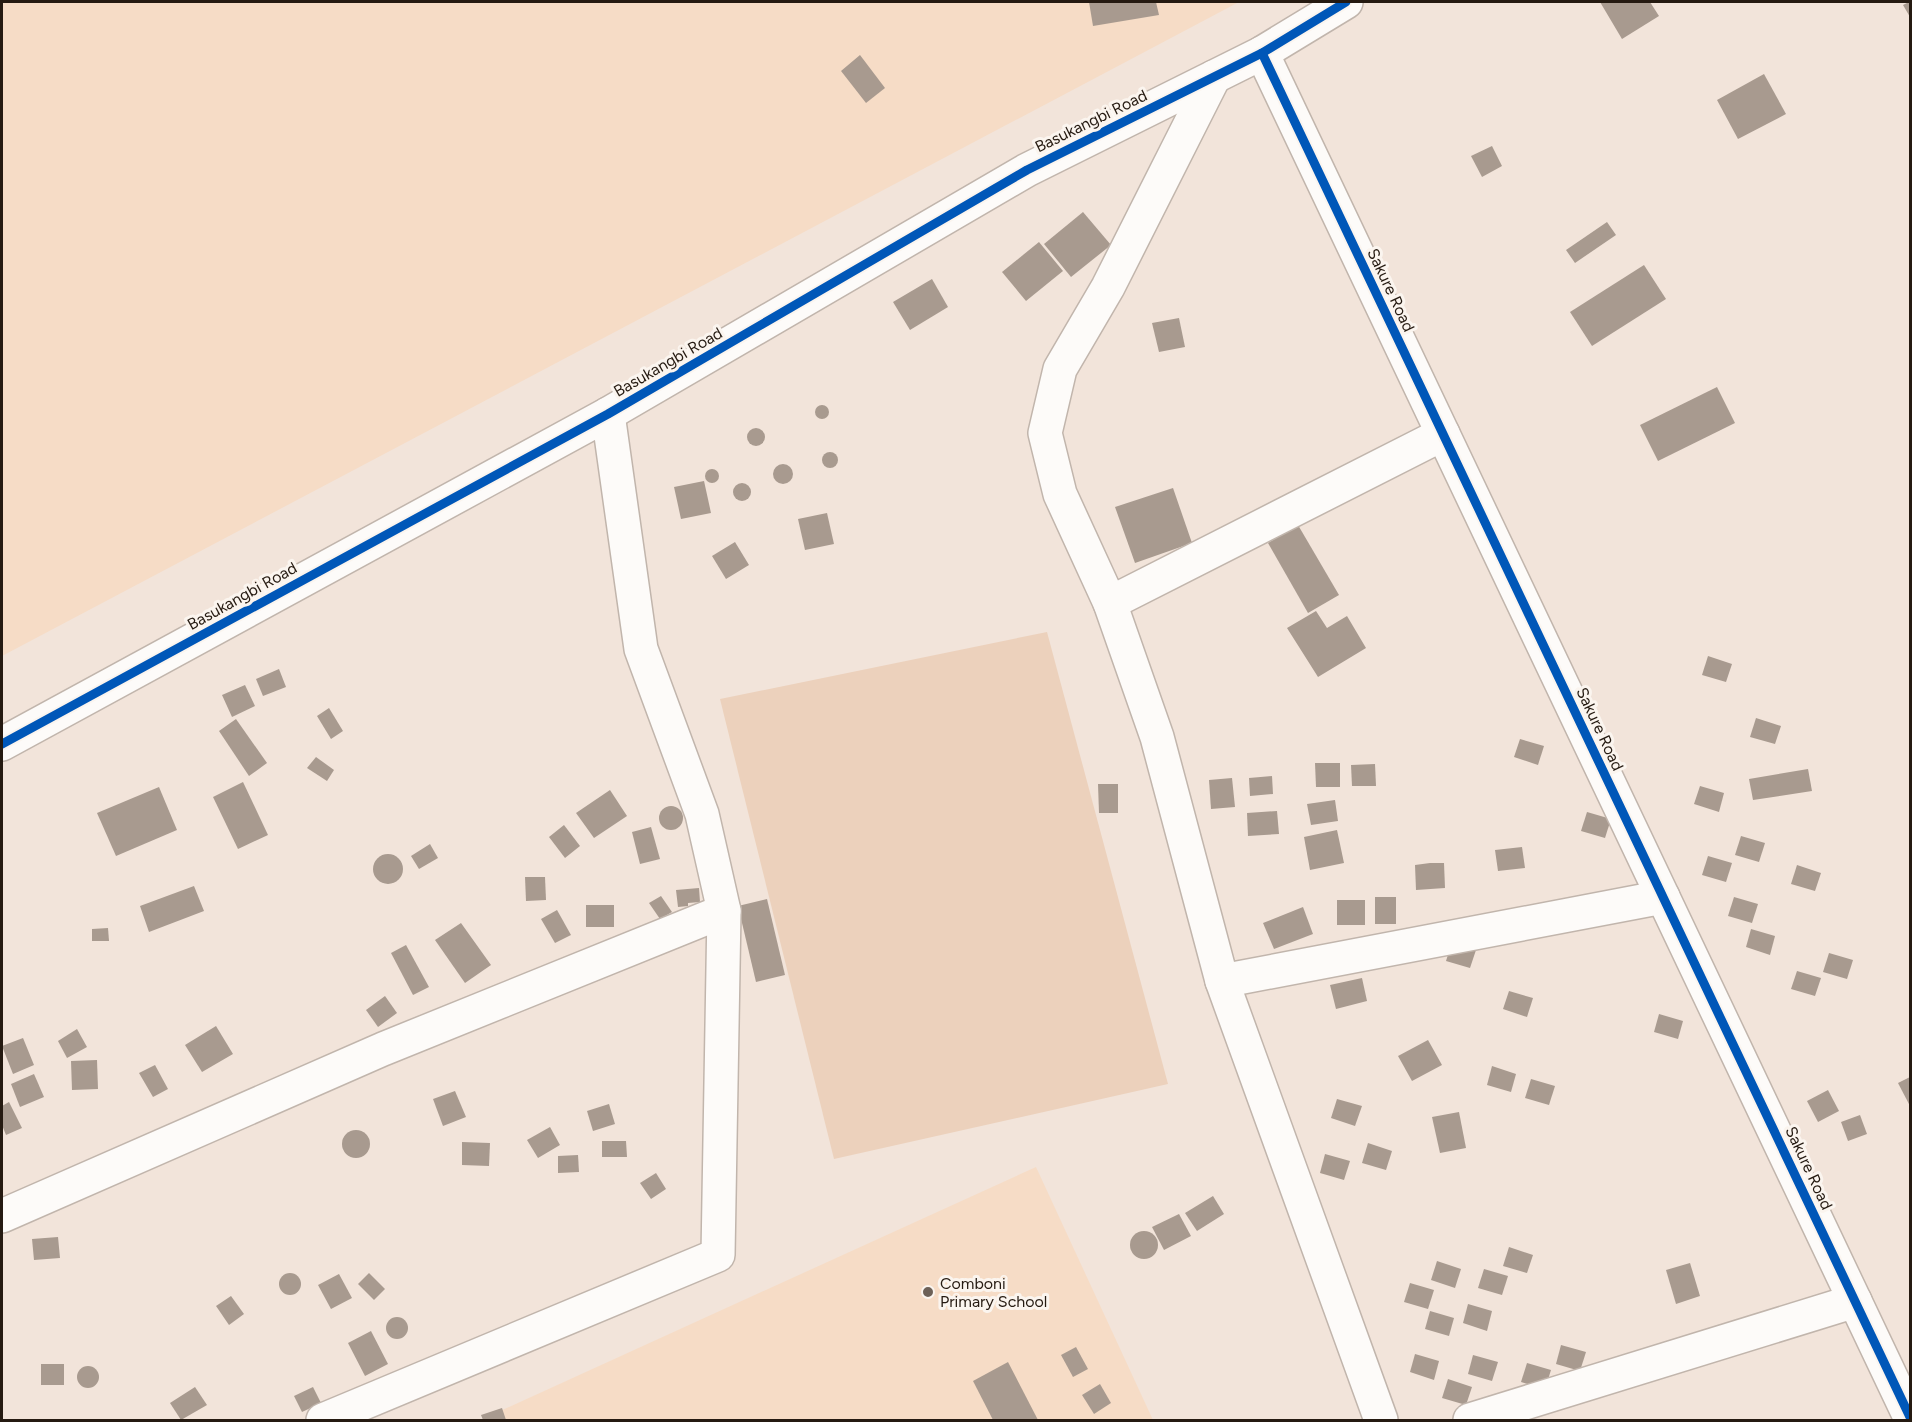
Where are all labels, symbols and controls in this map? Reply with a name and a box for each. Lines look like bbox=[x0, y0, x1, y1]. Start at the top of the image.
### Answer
street label: Basukangbi Road bbox=[1032, 86, 1150, 156]
street label: Sakure Road bbox=[1363, 245, 1419, 335]
street label: Basukangbi Road bbox=[610, 323, 726, 401]
street label: Basukangbi Road bbox=[184, 558, 300, 634]
street label: Sakure Road bbox=[1572, 684, 1628, 774]
street label: Sakure Road bbox=[1781, 1123, 1837, 1213]
place label: Comboni Primary School bbox=[940, 1274, 1047, 1311]
marker: Comboni Primary School bbox=[921, 1285, 935, 1299]

